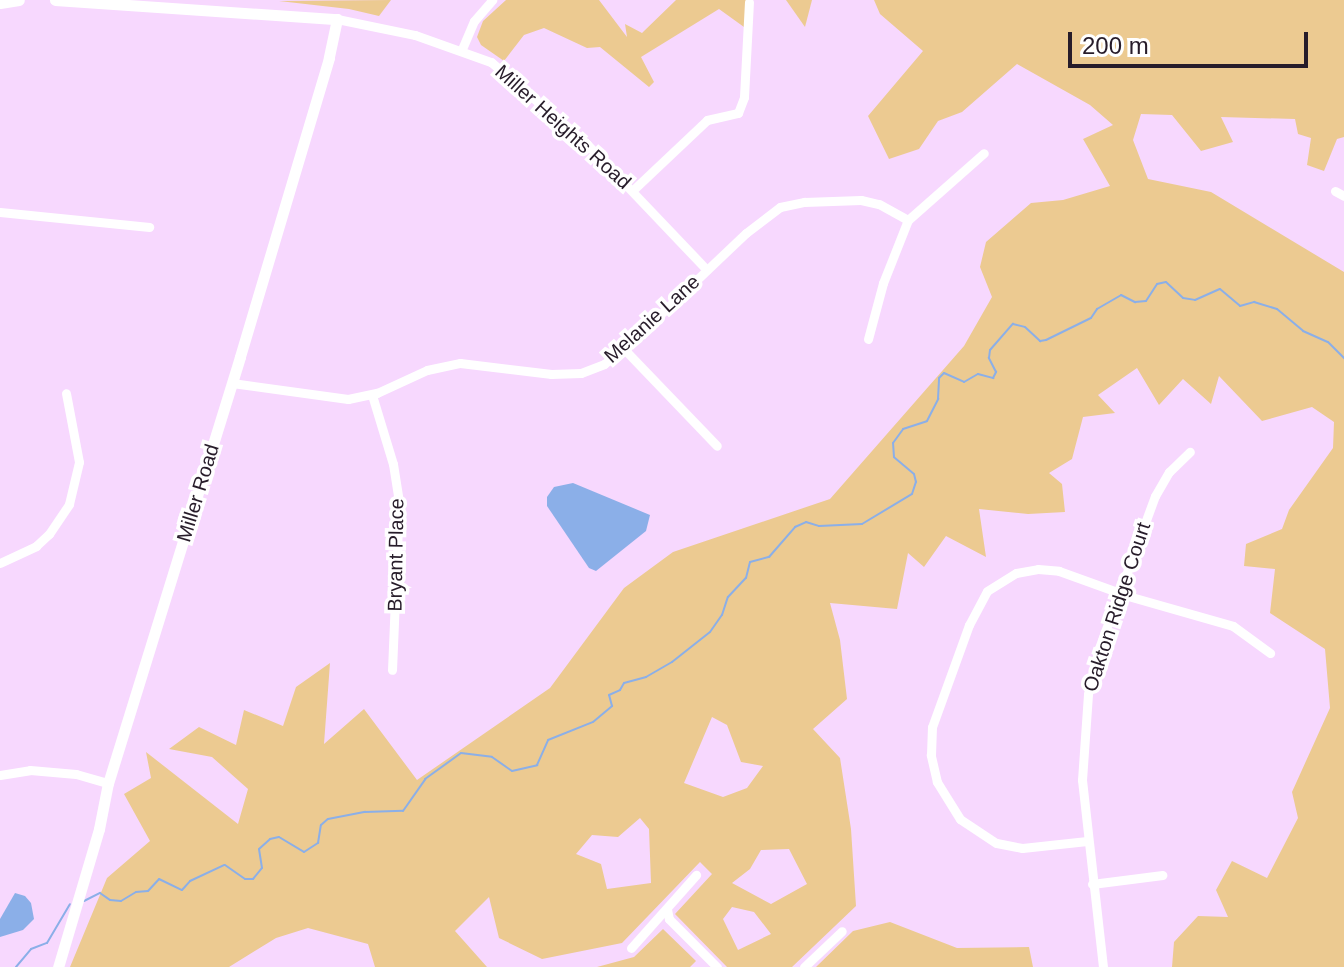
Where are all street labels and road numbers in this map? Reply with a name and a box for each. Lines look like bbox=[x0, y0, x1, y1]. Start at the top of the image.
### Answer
street label: Miller Heights Road bbox=[490, 60, 636, 194]
street label: Melanie Lane bbox=[599, 270, 705, 368]
street label: Miller Road bbox=[172, 441, 224, 545]
street label: Bryant Place bbox=[383, 498, 409, 612]
street label: Oakton Ridge Court bbox=[1078, 519, 1156, 695]

